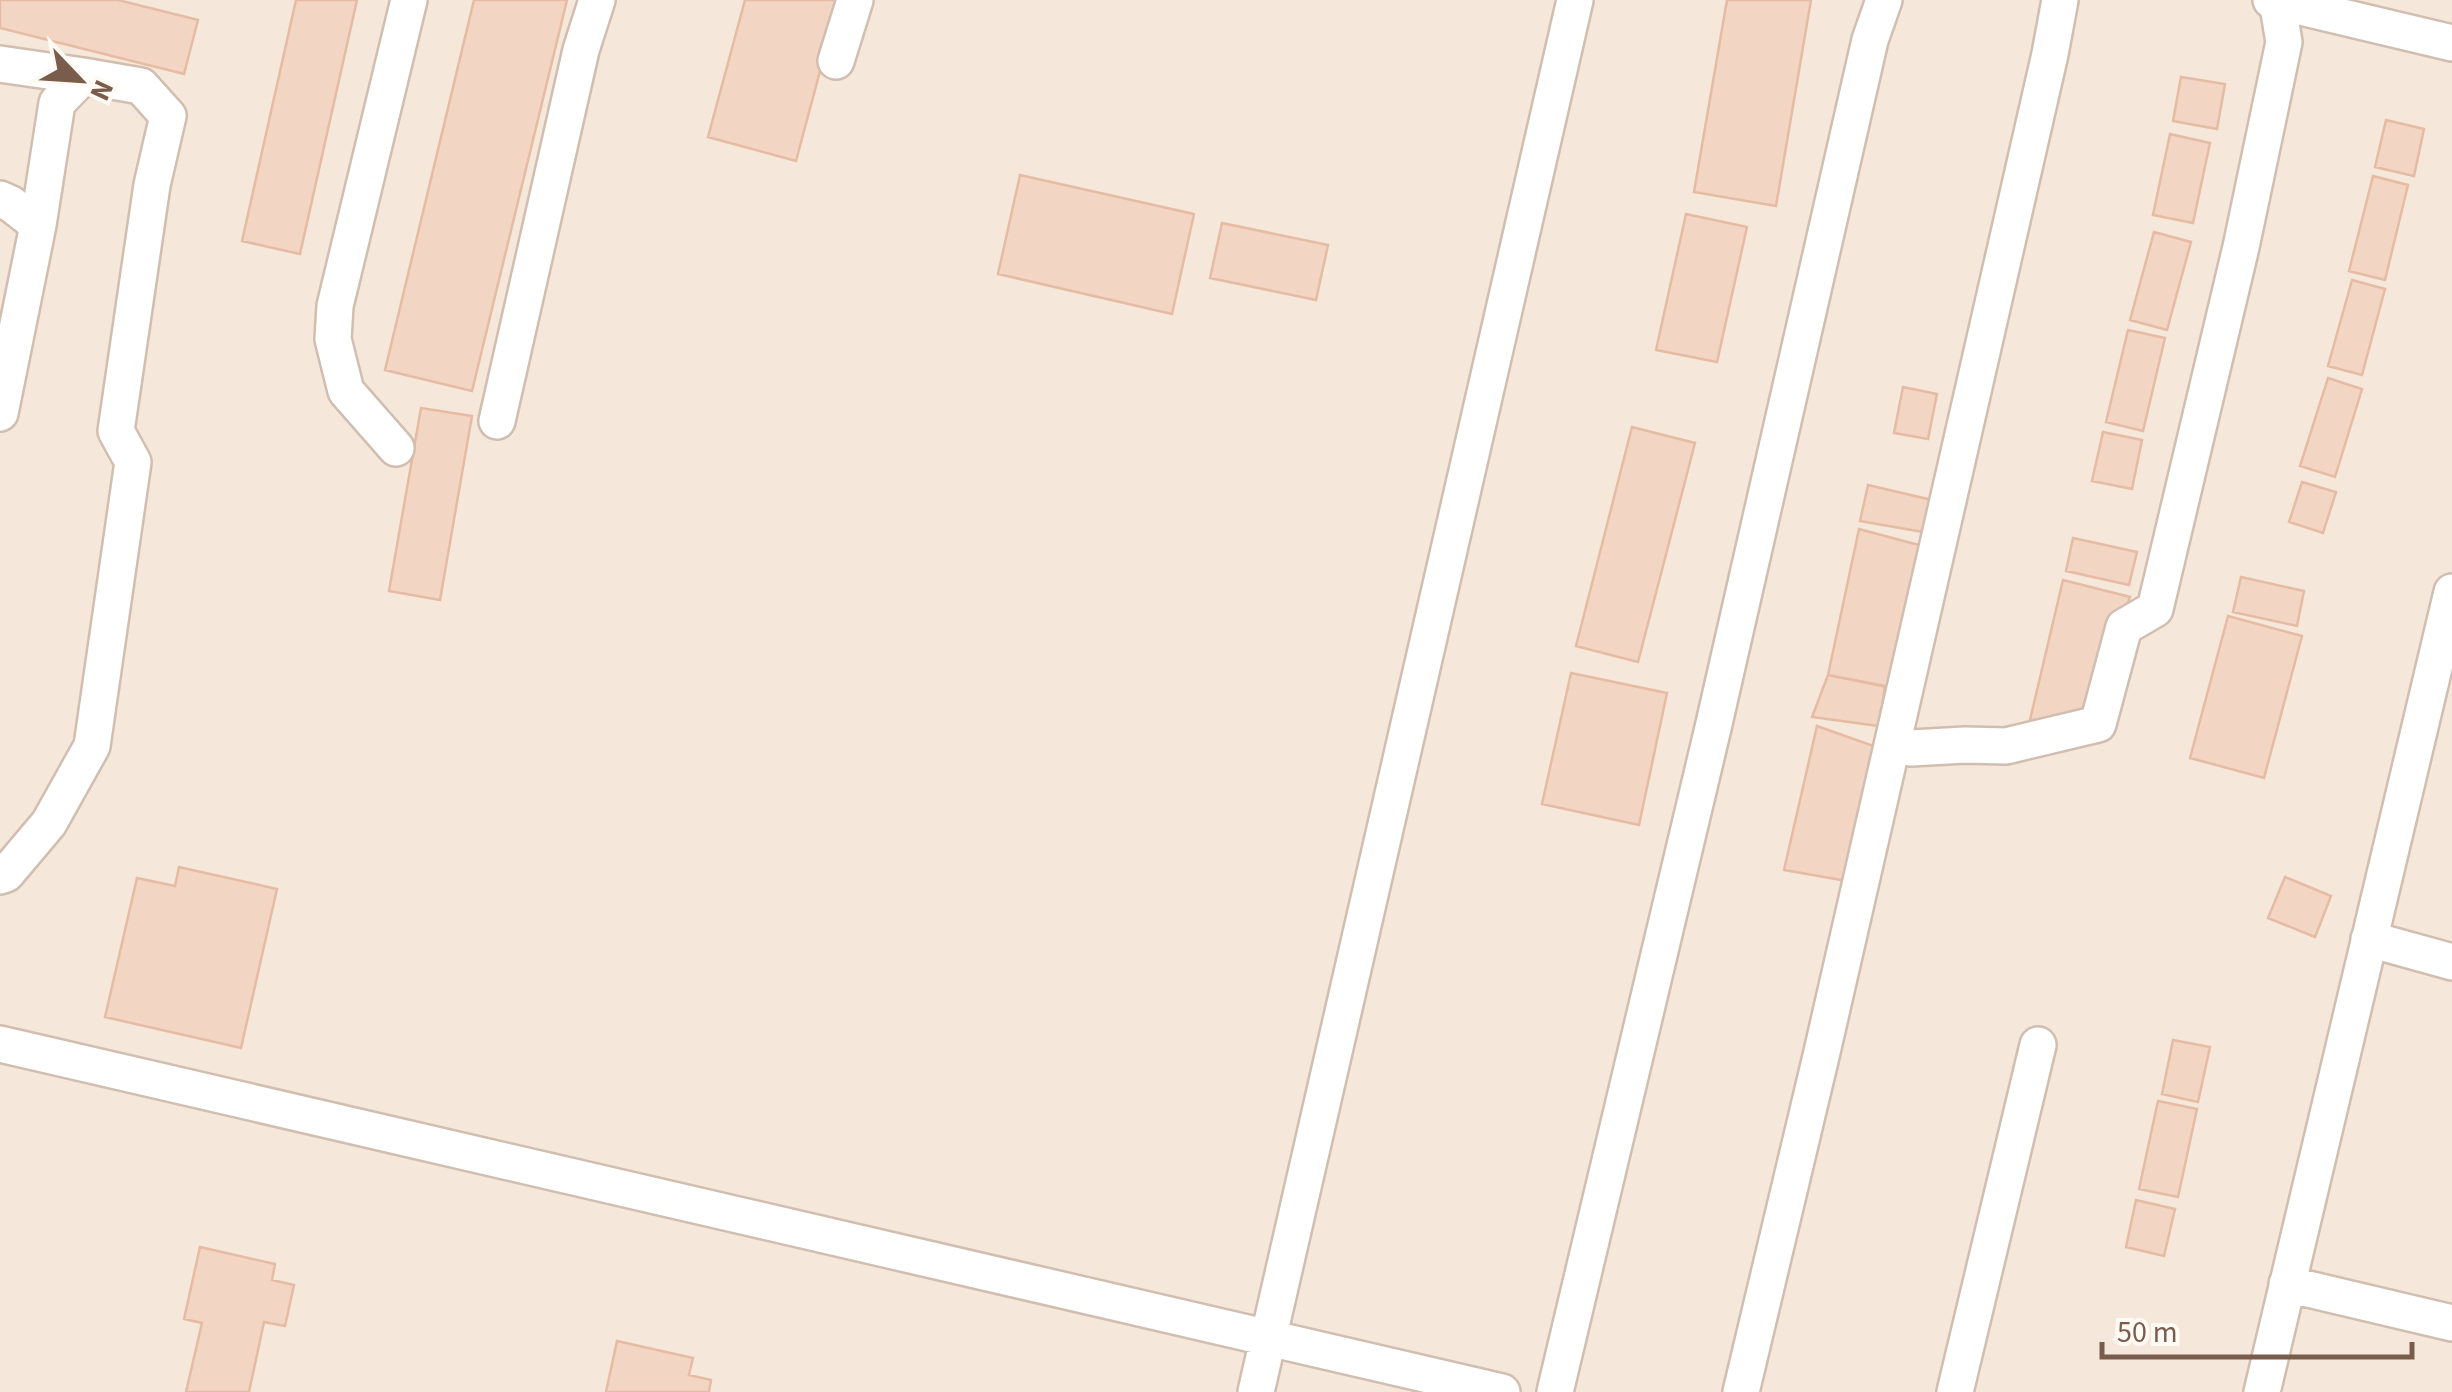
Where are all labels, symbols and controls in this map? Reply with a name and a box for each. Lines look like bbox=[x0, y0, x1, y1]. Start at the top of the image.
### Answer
north arrow bbox=[30, 30, 130, 130]
text: N bbox=[80, 73, 124, 107]
scale bar bbox=[2102, 1297, 2412, 1359]
text: 50 m bbox=[2117, 1311, 2178, 1354]

